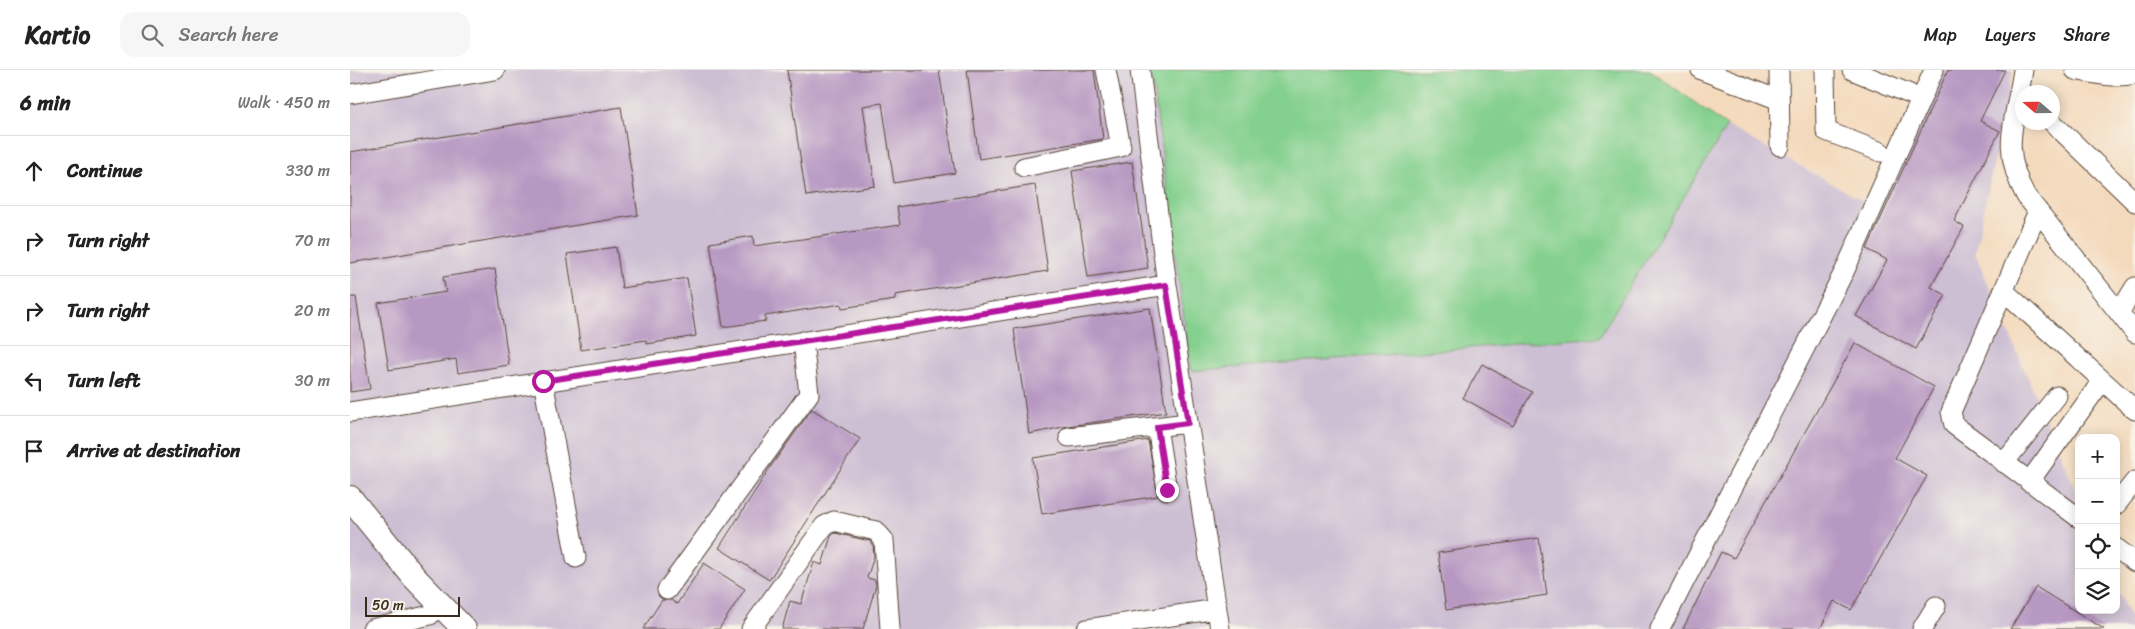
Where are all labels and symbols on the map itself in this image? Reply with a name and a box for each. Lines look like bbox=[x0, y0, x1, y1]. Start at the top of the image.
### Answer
north arrow bbox=[2015, 85, 2060, 130]
route start bbox=[532, 370, 555, 393]
route end bbox=[1156, 479, 1179, 502]
scale bar bbox=[365, 594, 460, 617]

